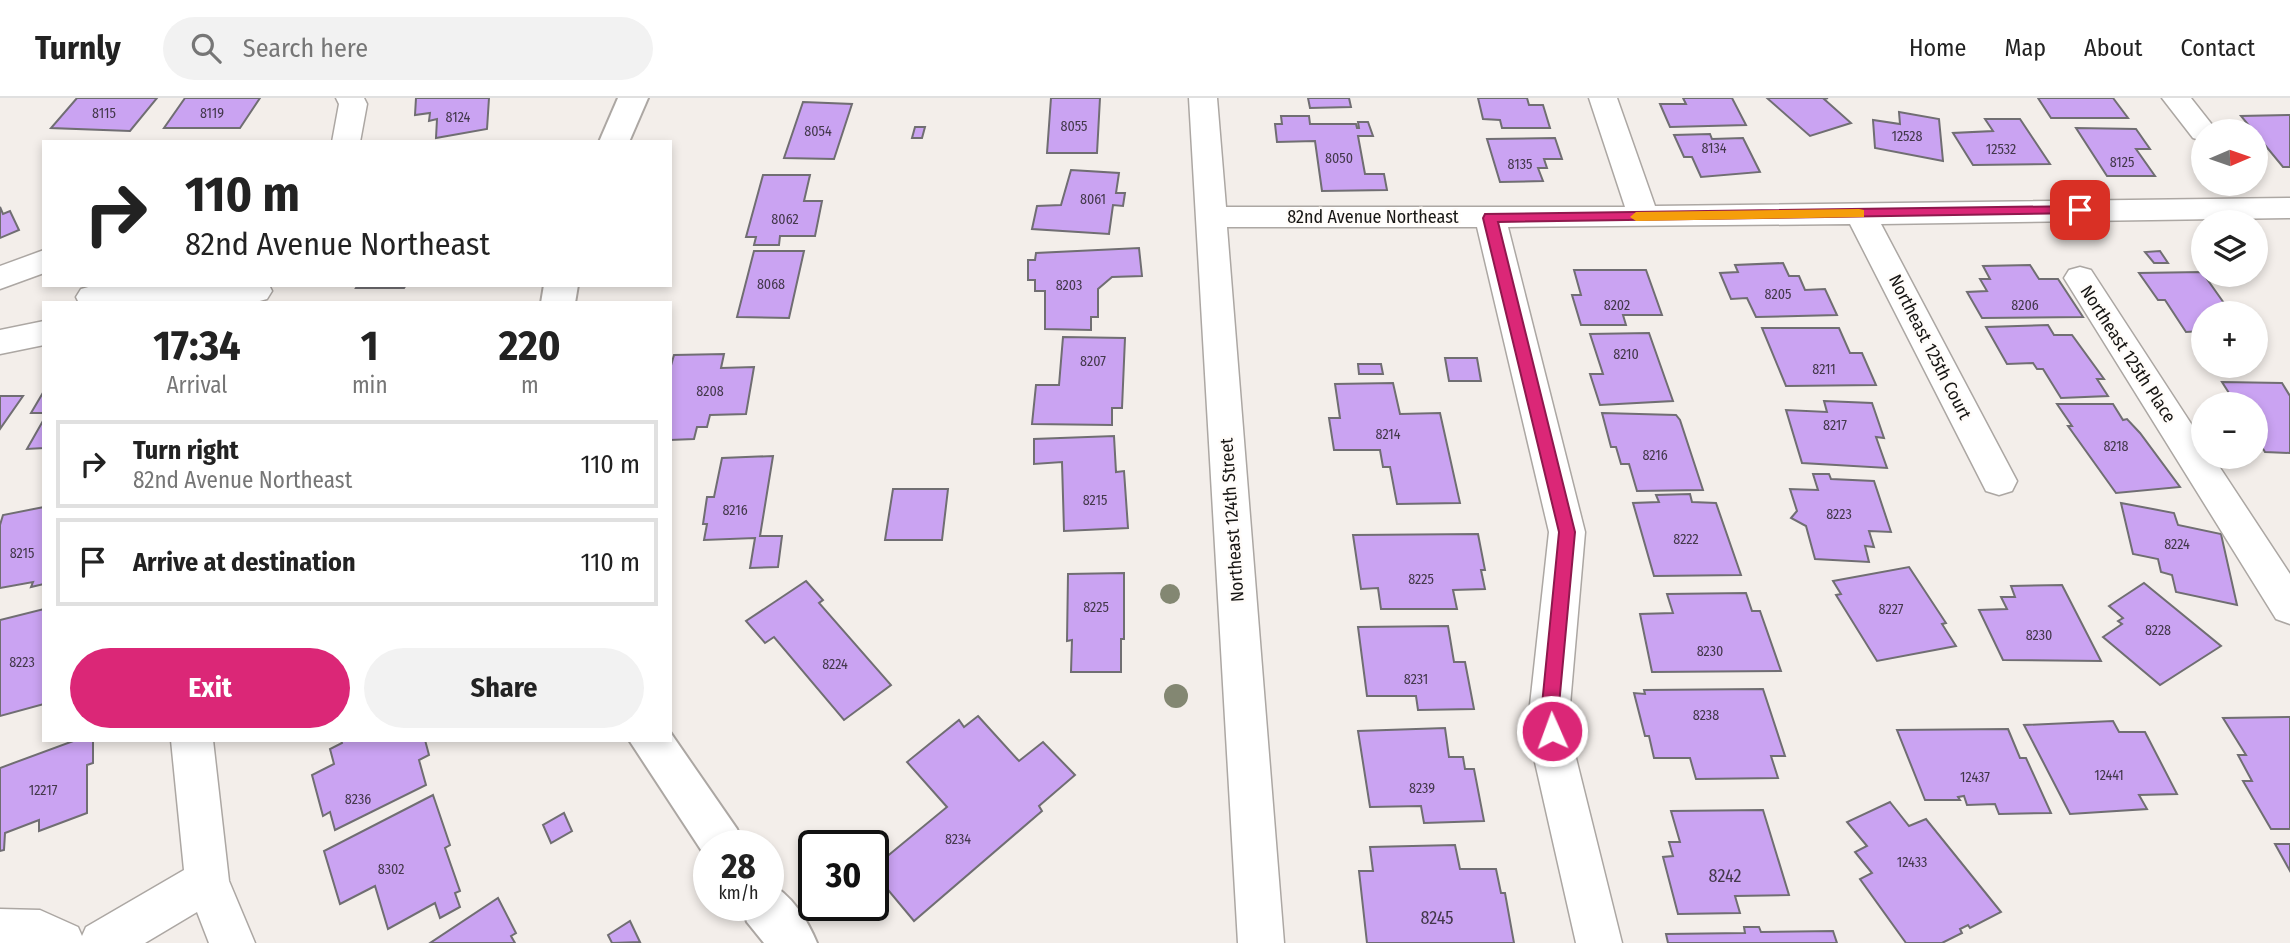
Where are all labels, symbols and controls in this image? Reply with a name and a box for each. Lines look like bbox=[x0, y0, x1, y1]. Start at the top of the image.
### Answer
search box bbox=[163, 17, 653, 80]
text: Turnly bbox=[35, 28, 121, 68]
icon: search bbox=[187, 29, 225, 67]
text: Search here bbox=[243, 33, 368, 64]
text: Home bbox=[1909, 34, 1966, 62]
text: Map bbox=[2004, 34, 2046, 62]
text: About bbox=[2084, 34, 2142, 62]
text: Contact bbox=[2180, 34, 2255, 62]
house number: 8115 bbox=[92, 105, 116, 122]
house number: 8119 bbox=[200, 105, 224, 122]
house number: 8124 bbox=[446, 109, 471, 126]
house number: 8055 bbox=[1060, 118, 1088, 135]
north arrow bbox=[2191, 119, 2268, 196]
map controls bbox=[2191, 119, 2268, 469]
house number: 8054 bbox=[804, 123, 832, 140]
house number: 12528 bbox=[1891, 128, 1923, 145]
house number: 8134 bbox=[1701, 140, 1727, 157]
house number: 12532 bbox=[1986, 141, 2016, 158]
house number: 8050 bbox=[1325, 150, 1353, 167]
house number: 8125 bbox=[2110, 154, 2134, 171]
house number: 8135 bbox=[1508, 156, 1532, 173]
text: 110 m bbox=[185, 165, 300, 224]
icon: right bbox=[70, 168, 161, 259]
pin bbox=[2050, 180, 2110, 240]
house number: 8061 bbox=[1080, 191, 1106, 208]
icon: arrive bbox=[2061, 191, 2099, 229]
street label: 82nd Avenue Northeast bbox=[1287, 206, 1459, 228]
button: layers bbox=[2191, 210, 2268, 287]
house number: 8062 bbox=[771, 211, 799, 228]
text: 82nd Avenue Northeast bbox=[185, 225, 490, 263]
street label: Northeast 125th Court bbox=[1884, 271, 1976, 423]
house number: 8068 bbox=[757, 276, 785, 293]
house number: 8203 bbox=[1056, 277, 1082, 294]
street label: Northeast 125th Place bbox=[2075, 281, 2181, 427]
house number: 8205 bbox=[1765, 286, 1791, 303]
house number: 8202 bbox=[1604, 297, 1630, 314]
house number: 8206 bbox=[2011, 297, 2039, 314]
button: + bbox=[2191, 301, 2268, 378]
text: 17:34 bbox=[153, 321, 241, 371]
text: 1 bbox=[361, 321, 379, 371]
text: 220 bbox=[499, 321, 561, 371]
house number: 8210 bbox=[1613, 346, 1639, 363]
house number: 8207 bbox=[1080, 353, 1106, 370]
house number: 8211 bbox=[1812, 361, 1836, 378]
text: Arrival bbox=[166, 371, 227, 399]
text: min bbox=[352, 371, 388, 399]
text: m bbox=[521, 371, 539, 399]
house number: 8208 bbox=[696, 383, 724, 400]
button: − bbox=[2191, 392, 2268, 469]
house number: 8217 bbox=[1823, 417, 1847, 434]
house number: 8214 bbox=[1375, 426, 1401, 443]
text: Turn right bbox=[133, 435, 239, 466]
street label: Northeast 124th Street bbox=[1215, 437, 1249, 603]
house number: 8218 bbox=[2103, 438, 2129, 455]
icon: right bbox=[74, 445, 112, 483]
house number: 8216 bbox=[1642, 447, 1668, 464]
text: 110 m bbox=[580, 449, 640, 480]
text: 82nd Avenue Northeast bbox=[133, 466, 352, 494]
house number: 8215 bbox=[1083, 492, 1107, 509]
house number: 8216 bbox=[722, 502, 748, 519]
house number: 8223 bbox=[1826, 506, 1852, 523]
house number: 8222 bbox=[1673, 531, 1699, 548]
house number: 8224 bbox=[2164, 536, 2190, 553]
icon: arrive bbox=[74, 543, 112, 581]
house number: 8215 bbox=[10, 545, 34, 562]
text: Arrive at destination bbox=[133, 547, 356, 578]
text: 110 m bbox=[580, 547, 640, 578]
house number: 8225 bbox=[1408, 571, 1434, 588]
house number: 8225 bbox=[1083, 599, 1109, 616]
house number: 8227 bbox=[1879, 601, 1904, 618]
house number: 8228 bbox=[2145, 622, 2171, 639]
house number: 8230 bbox=[2026, 627, 2052, 644]
house number: 8230 bbox=[1697, 643, 1723, 660]
button: Exit bbox=[70, 648, 350, 728]
button: Share bbox=[364, 648, 644, 728]
house number: 8223 bbox=[9, 654, 35, 671]
house number: 8224 bbox=[822, 656, 848, 673]
house number: 8231 bbox=[1404, 671, 1428, 688]
position arrow bbox=[1515, 694, 1589, 768]
house number: 8238 bbox=[1693, 707, 1719, 724]
house number: 12441 bbox=[2094, 767, 2124, 784]
house number: 12437 bbox=[1960, 769, 1990, 786]
house number: 8239 bbox=[1409, 780, 1435, 797]
house number: 12217 bbox=[29, 782, 58, 799]
house number: 8236 bbox=[345, 791, 371, 808]
speed limit sign: 30 bbox=[798, 830, 889, 921]
house number: 8234 bbox=[945, 831, 971, 848]
text: 28 bbox=[721, 845, 756, 887]
house number: 12433 bbox=[1897, 854, 1927, 871]
house number: 8302 bbox=[378, 861, 404, 878]
house number: 8242 bbox=[1709, 865, 1741, 887]
text: km/h bbox=[718, 882, 759, 904]
house number: 8245 bbox=[1420, 907, 1454, 929]

